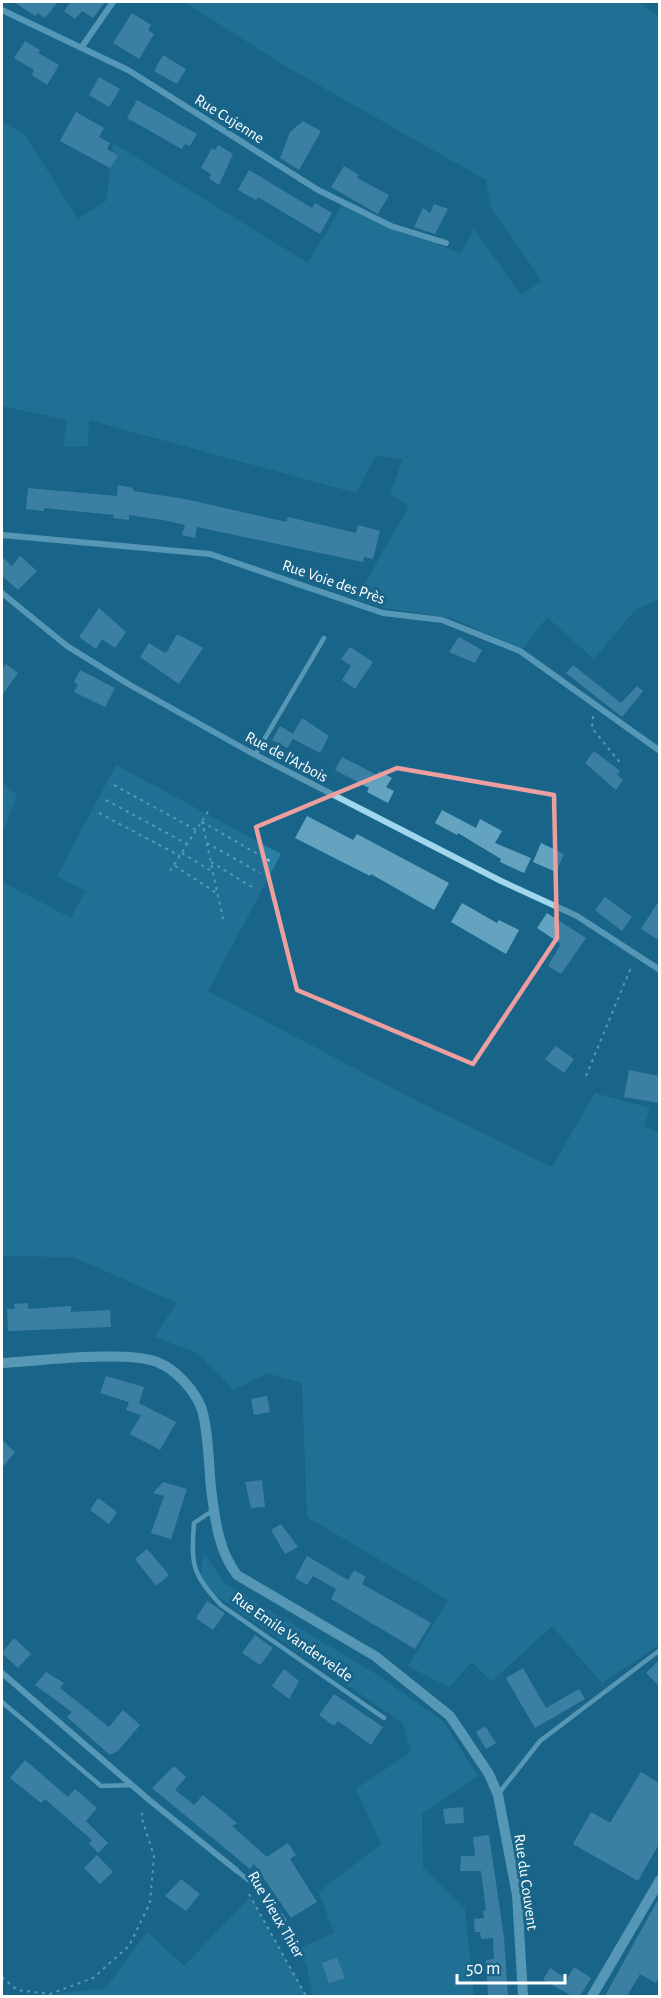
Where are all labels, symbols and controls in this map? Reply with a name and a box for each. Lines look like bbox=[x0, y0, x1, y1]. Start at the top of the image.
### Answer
street label: Rue Cujenne bbox=[191, 91, 267, 147]
street label: Rue Voie des Près bbox=[280, 557, 387, 607]
street label: Rue de l'Arbois bbox=[243, 728, 330, 785]
street label: Rue Emile Vandervelde bbox=[229, 1589, 356, 1684]
street label: Rue du Couvent bbox=[511, 1833, 541, 1931]
street label: Rue Vieux Thier bbox=[245, 1868, 308, 1961]
scale bar bbox=[457, 1947, 565, 1985]
text: 50 m bbox=[466, 1960, 500, 1978]

